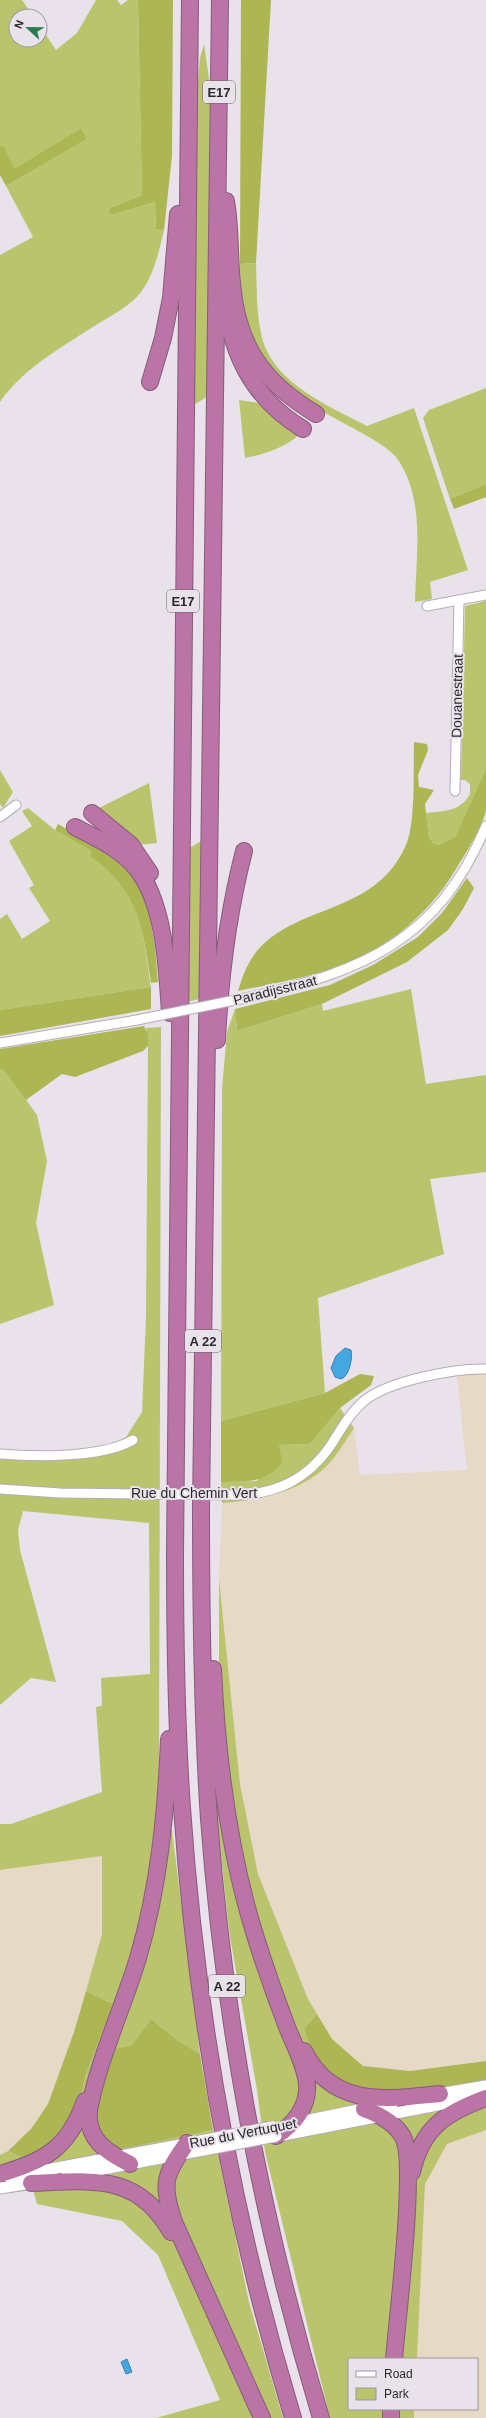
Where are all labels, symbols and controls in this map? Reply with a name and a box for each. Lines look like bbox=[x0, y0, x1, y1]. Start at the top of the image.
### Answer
north arrow bbox=[8, 8, 48, 48]
text: N bbox=[12, 18, 26, 30]
road number: E17 bbox=[203, 81, 235, 103]
road number: E17 bbox=[167, 590, 199, 612]
street label: Douanestraat bbox=[448, 654, 466, 738]
street label: Paradijsstraat bbox=[232, 972, 319, 1008]
road number: A 22 bbox=[185, 1330, 221, 1352]
street label: Rue du Chemin Vert bbox=[131, 1485, 257, 1501]
road number: A 22 bbox=[209, 1975, 245, 1997]
street label: Rue du Vertuquet bbox=[188, 2115, 298, 2151]
legend bbox=[348, 2358, 478, 2410]
text: Road bbox=[384, 2367, 413, 2381]
text: Park bbox=[384, 2387, 410, 2401]

